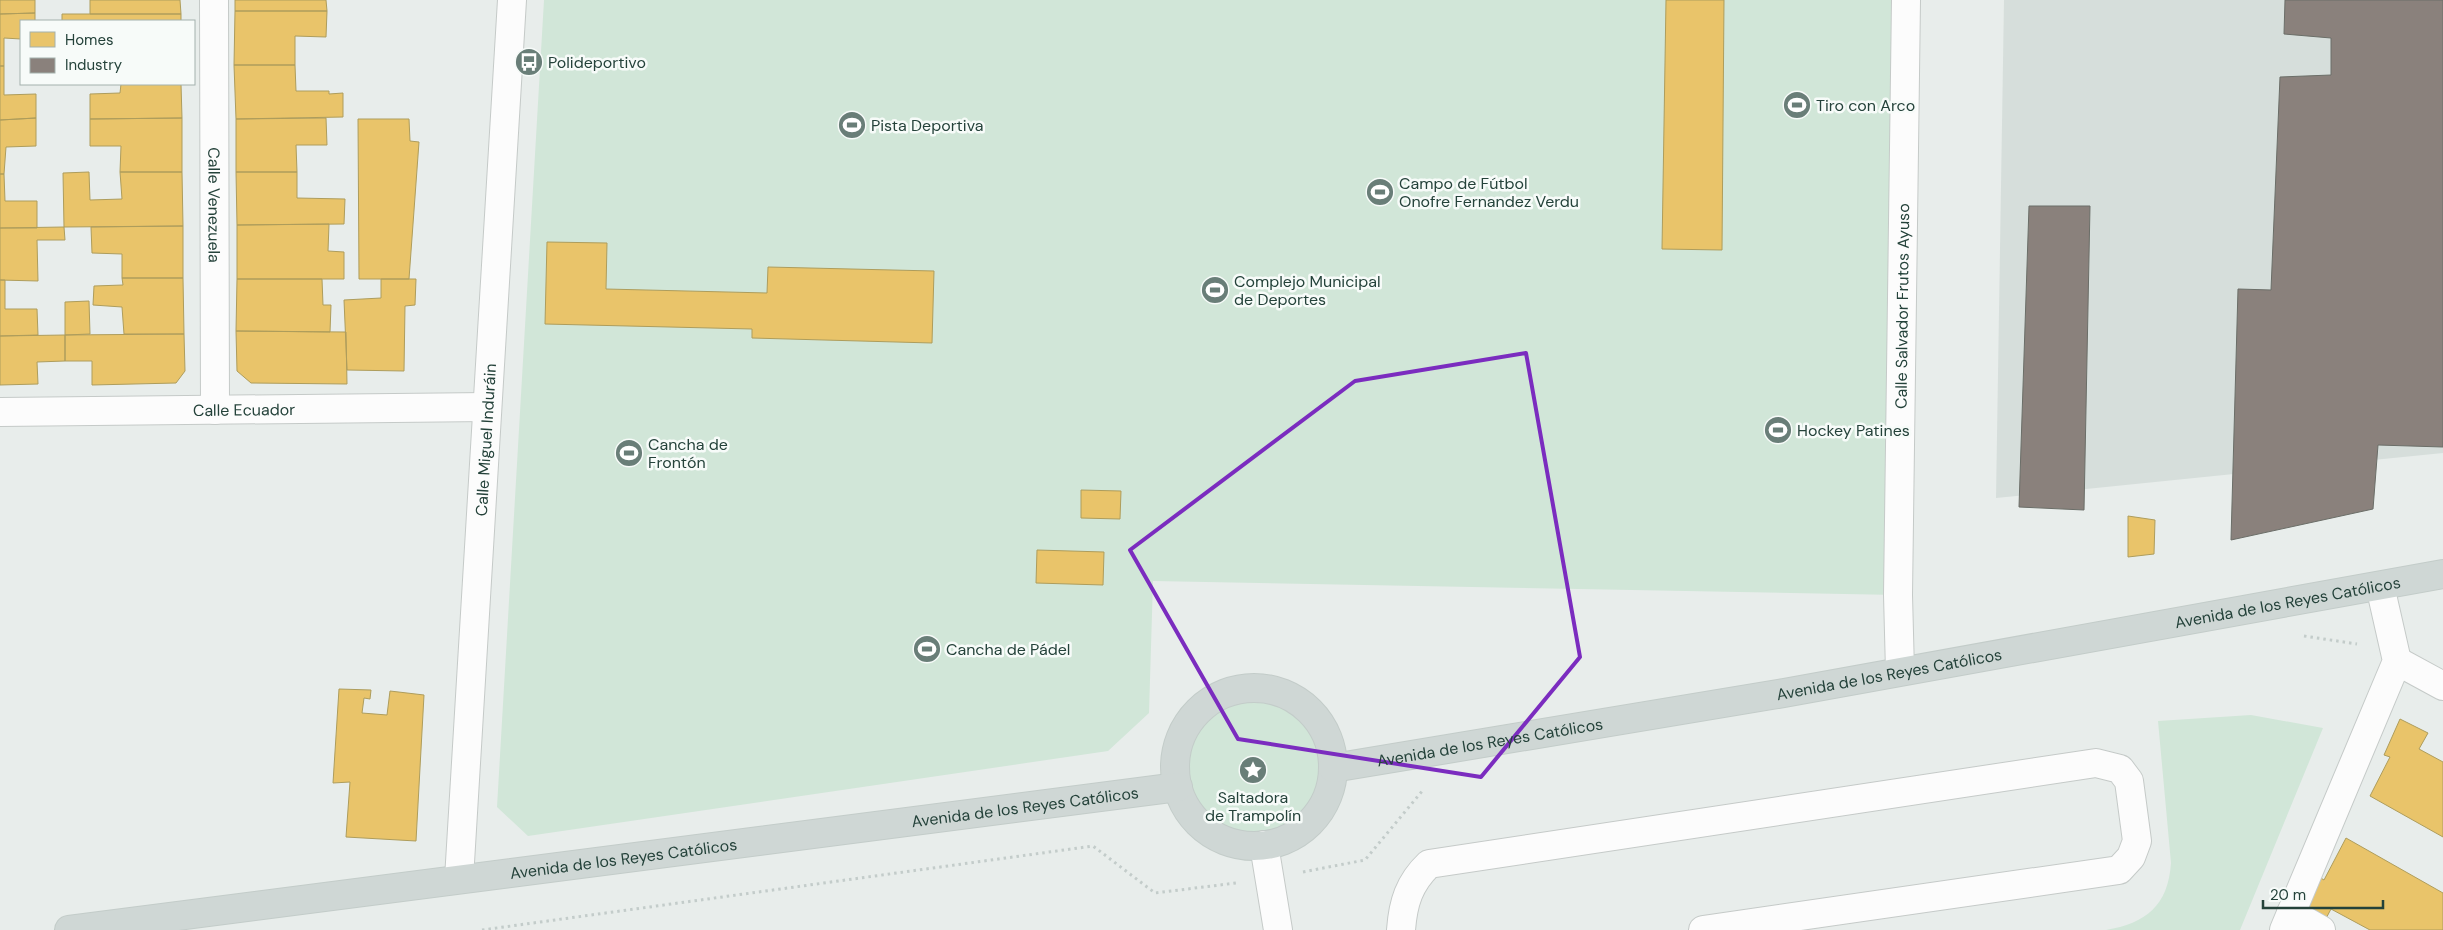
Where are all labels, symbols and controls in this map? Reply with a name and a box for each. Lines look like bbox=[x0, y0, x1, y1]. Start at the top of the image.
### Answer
legend bbox=[20, 20, 195, 85]
text: Homes bbox=[65, 30, 114, 50]
bus stop icon: Polideportivo bbox=[514, 47, 544, 77]
place label: Polideportivo bbox=[548, 52, 646, 73]
text: Industry bbox=[65, 55, 123, 75]
sports icon: Tiro con Arco bbox=[1782, 90, 1812, 120]
place label: Tiro con Arco bbox=[1816, 95, 1915, 116]
sports icon: Pista Deportiva bbox=[837, 110, 867, 140]
place label: Pista Deportiva bbox=[871, 115, 983, 136]
street label: Calle Venezuela bbox=[204, 147, 225, 263]
place label: Campo de Fútbol Onofre Fernandez Verdu bbox=[1399, 173, 1579, 212]
sports icon: Campo de Fútbol Onofre Fernandez Verdu bbox=[1365, 177, 1395, 207]
street label: Calle Salvador Frutos Ayuso bbox=[1890, 203, 1914, 409]
place label: Complejo Municipal de Deportes bbox=[1234, 271, 1380, 310]
sports icon: Complejo Municipal de Deportes bbox=[1200, 275, 1230, 305]
street label: Calle Miguel Induráin bbox=[470, 363, 501, 517]
street label: Calle Ecuador bbox=[193, 398, 295, 421]
sports icon: Hockey Patines bbox=[1763, 415, 1793, 445]
place label: Hockey Patines bbox=[1797, 420, 1910, 441]
place label: Cancha de Frontón bbox=[648, 434, 728, 473]
sports icon: Cancha de Frontón bbox=[614, 438, 644, 468]
street label: Avenida de los Reyes Católicos bbox=[2173, 571, 2402, 633]
sports icon: Cancha de Pádel bbox=[912, 634, 942, 664]
place label: Cancha de Pádel bbox=[946, 639, 1070, 660]
street label: Avenida de los Reyes Católicos bbox=[1775, 643, 2004, 705]
street label: Avenida de los Reyes Católicos bbox=[1375, 713, 1604, 771]
place icon: Saltadora de Trampolín bbox=[1238, 755, 1268, 785]
street label: Avenida de los Reyes Católicos bbox=[910, 782, 1140, 832]
place label: Saltadora de Trampolín bbox=[1205, 787, 1301, 826]
street label: Avenida de los Reyes Católicos bbox=[509, 833, 738, 884]
scale bar bbox=[2263, 878, 2383, 910]
text: 20 m bbox=[2270, 885, 2306, 905]

